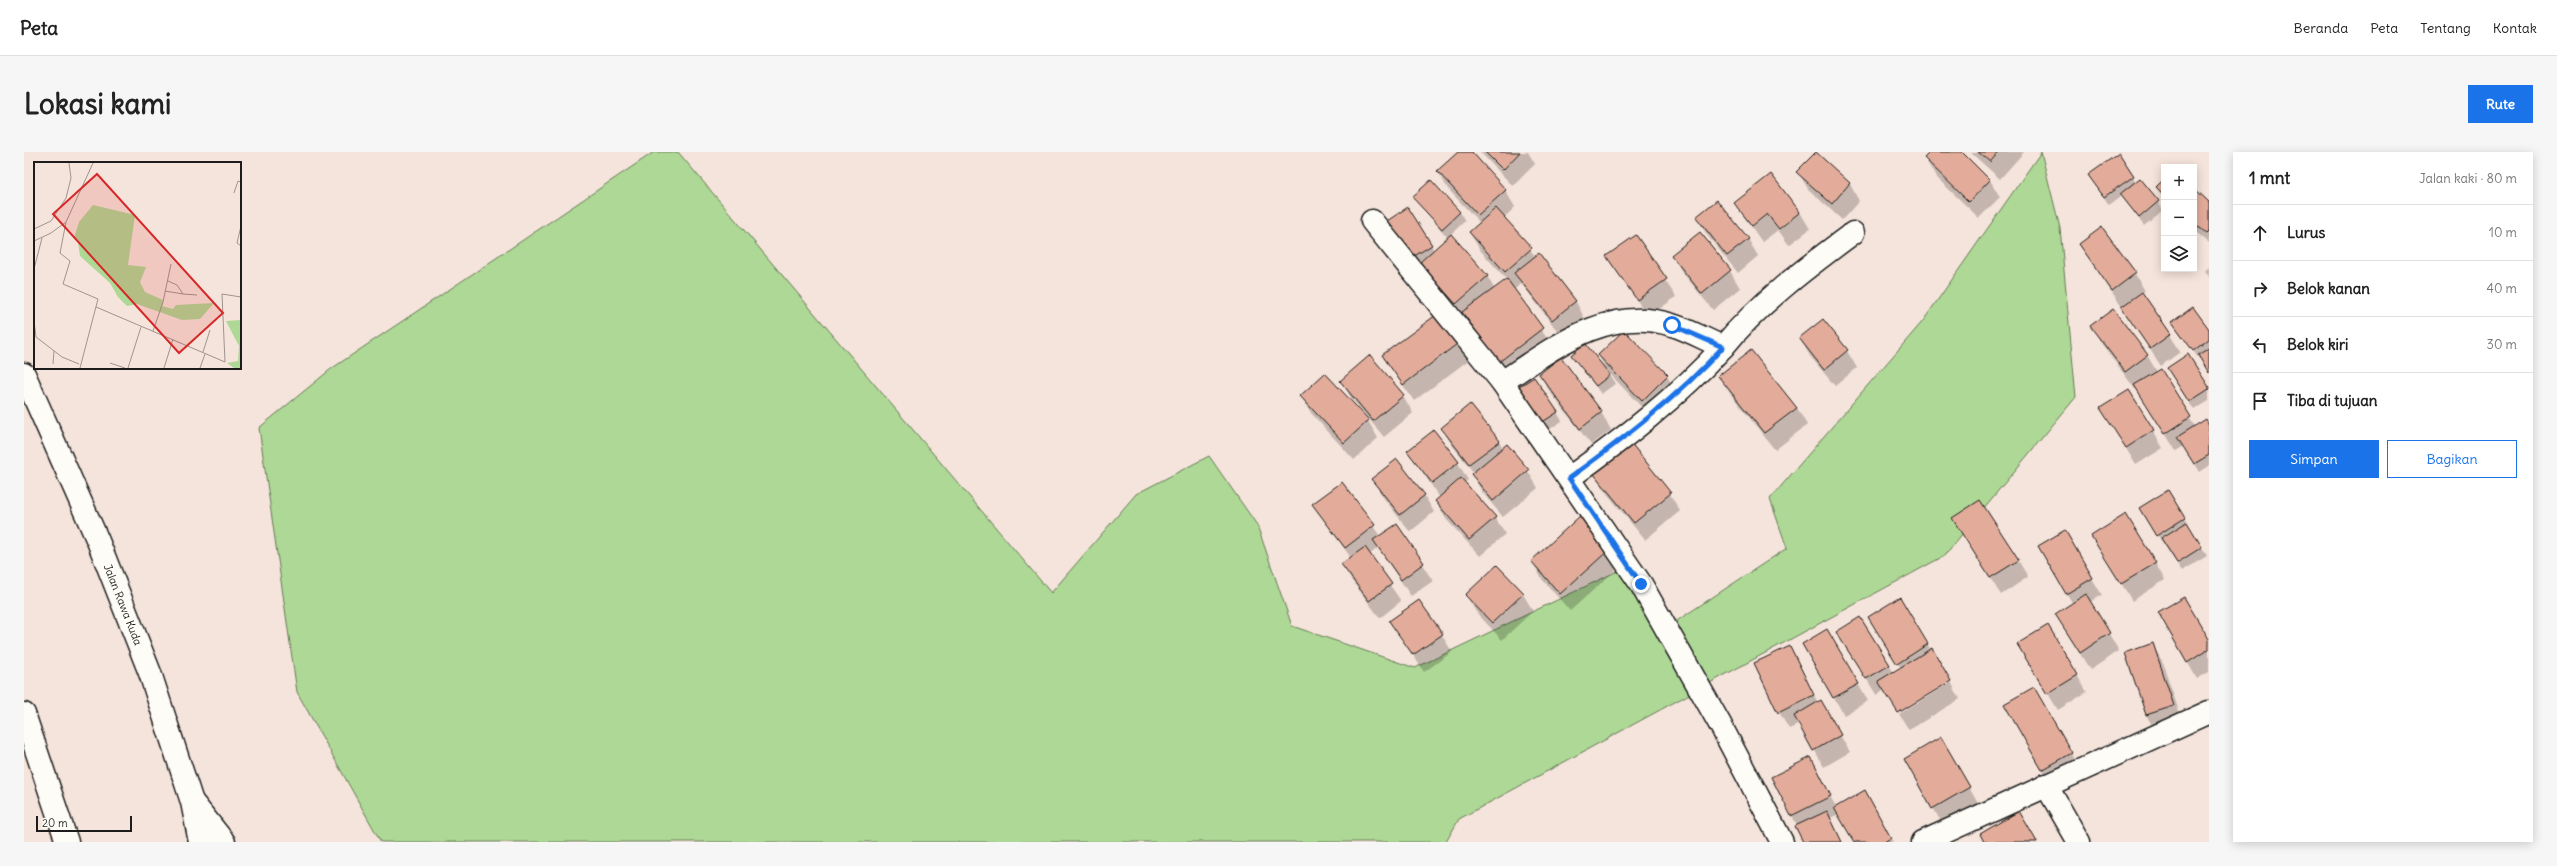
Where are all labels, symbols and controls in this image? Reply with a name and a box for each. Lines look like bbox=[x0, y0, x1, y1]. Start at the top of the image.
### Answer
text: Peta bbox=[20, 16, 58, 40]
text: Beranda bbox=[2294, 19, 2348, 37]
text: Peta bbox=[2370, 19, 2398, 37]
text: Tentang bbox=[2420, 19, 2471, 37]
text: Kontak bbox=[2493, 19, 2537, 37]
button: Rute bbox=[2468, 85, 2533, 123]
text: Lokasi kami bbox=[24, 86, 171, 122]
inset map bbox=[34, 162, 241, 369]
map controls bbox=[2161, 164, 2197, 272]
button: + bbox=[2161, 164, 2197, 200]
text: 1 mnt bbox=[2249, 167, 2290, 189]
text: Jalan kaki · 80 m bbox=[2419, 170, 2517, 187]
button: − bbox=[2161, 200, 2197, 236]
icon: ahead bbox=[2249, 222, 2271, 244]
text: Lurus bbox=[2287, 223, 2325, 242]
text: 10 m bbox=[2489, 224, 2517, 241]
button: layers bbox=[2161, 236, 2197, 272]
icon: right bbox=[2249, 278, 2271, 300]
text: Belok kanan bbox=[2287, 279, 2370, 298]
text: 40 m bbox=[2486, 280, 2517, 297]
route start bbox=[1663, 316, 1681, 334]
icon: left bbox=[2249, 334, 2271, 356]
text: Belok kiri bbox=[2287, 335, 2348, 354]
text: 30 m bbox=[2487, 336, 2517, 353]
icon: arrive bbox=[2249, 390, 2271, 412]
text: Tiba di tujuan bbox=[2287, 391, 2377, 410]
button: Simpan bbox=[2249, 440, 2379, 478]
button: Bagikan bbox=[2387, 440, 2517, 478]
street label: Jalan Rawa Kuda bbox=[101, 562, 145, 647]
route end bbox=[1632, 575, 1650, 593]
scale bar bbox=[36, 814, 132, 833]
text: 20 m bbox=[42, 816, 68, 830]

